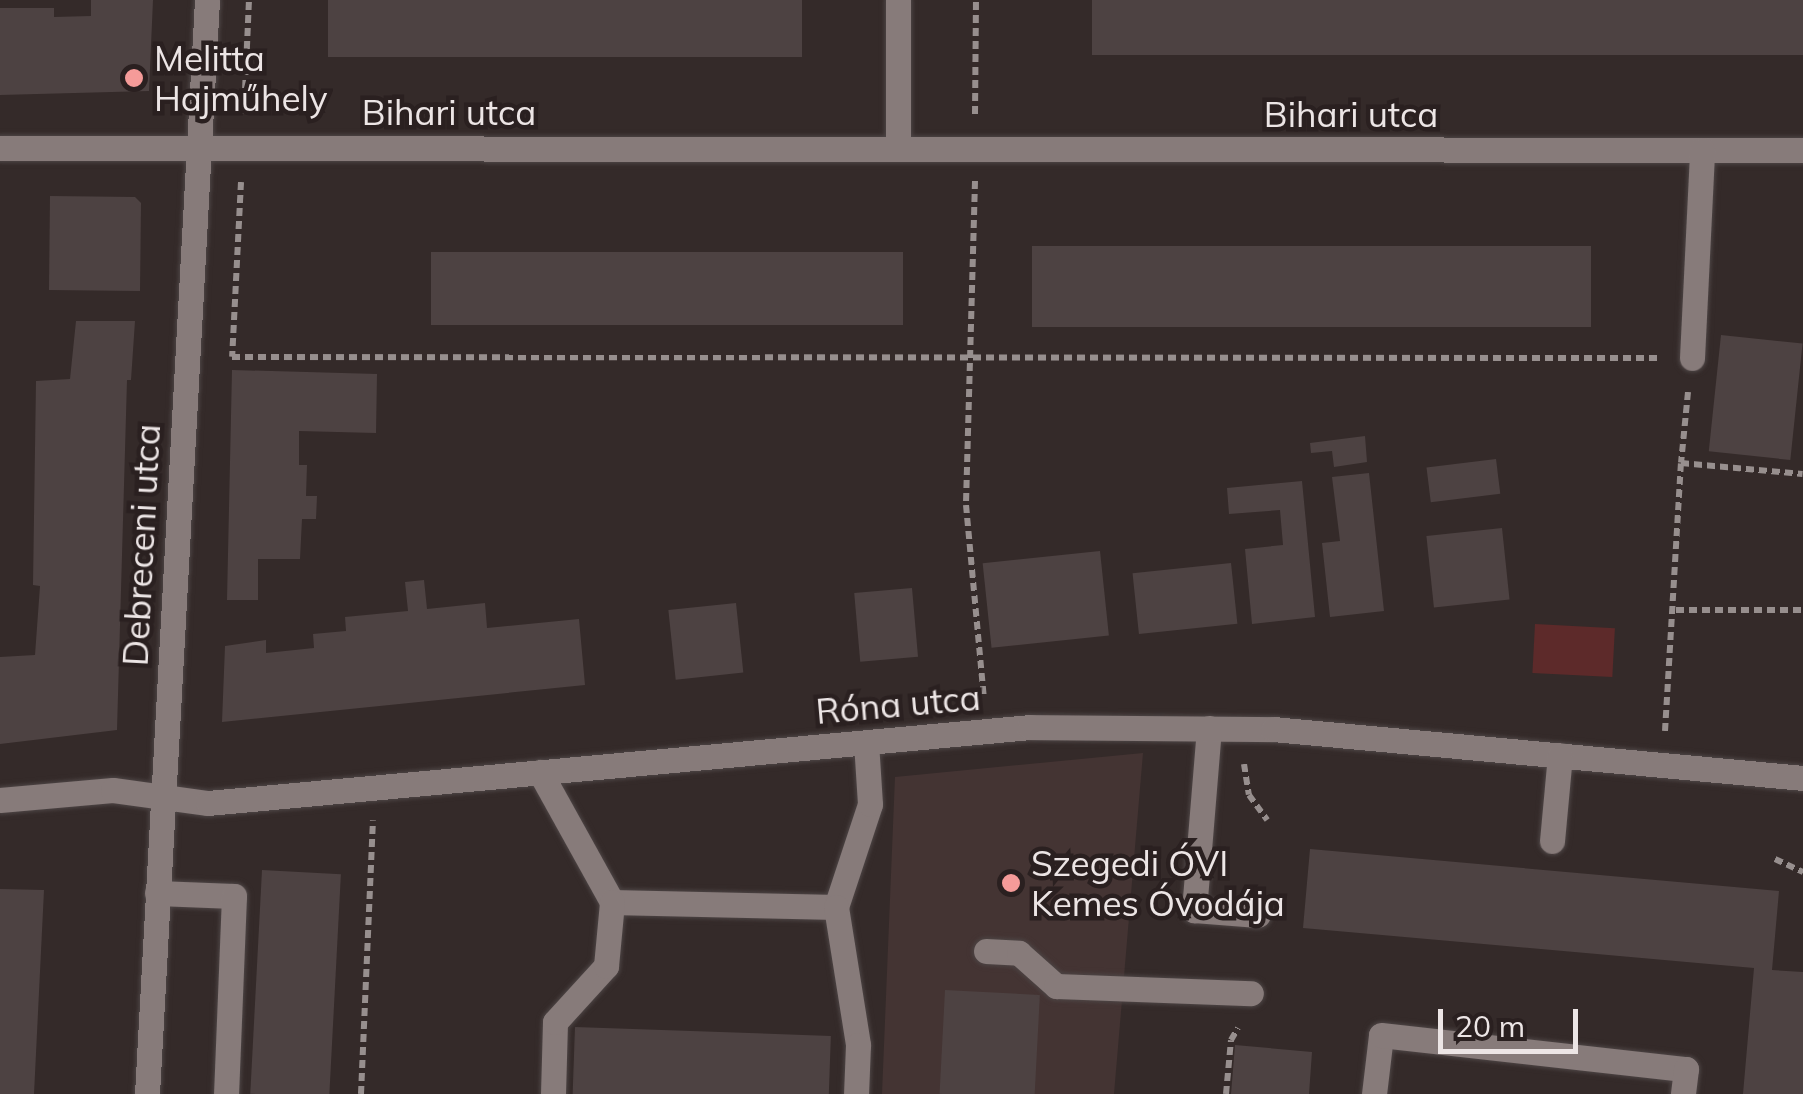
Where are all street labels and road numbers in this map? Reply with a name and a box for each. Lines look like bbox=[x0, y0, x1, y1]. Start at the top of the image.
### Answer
street label: Bihari utca bbox=[362, 91, 536, 133]
street label: Bihari utca bbox=[1264, 93, 1438, 135]
street label: Debreceni utca bbox=[114, 423, 168, 667]
street label: Róna utca bbox=[814, 676, 982, 732]

